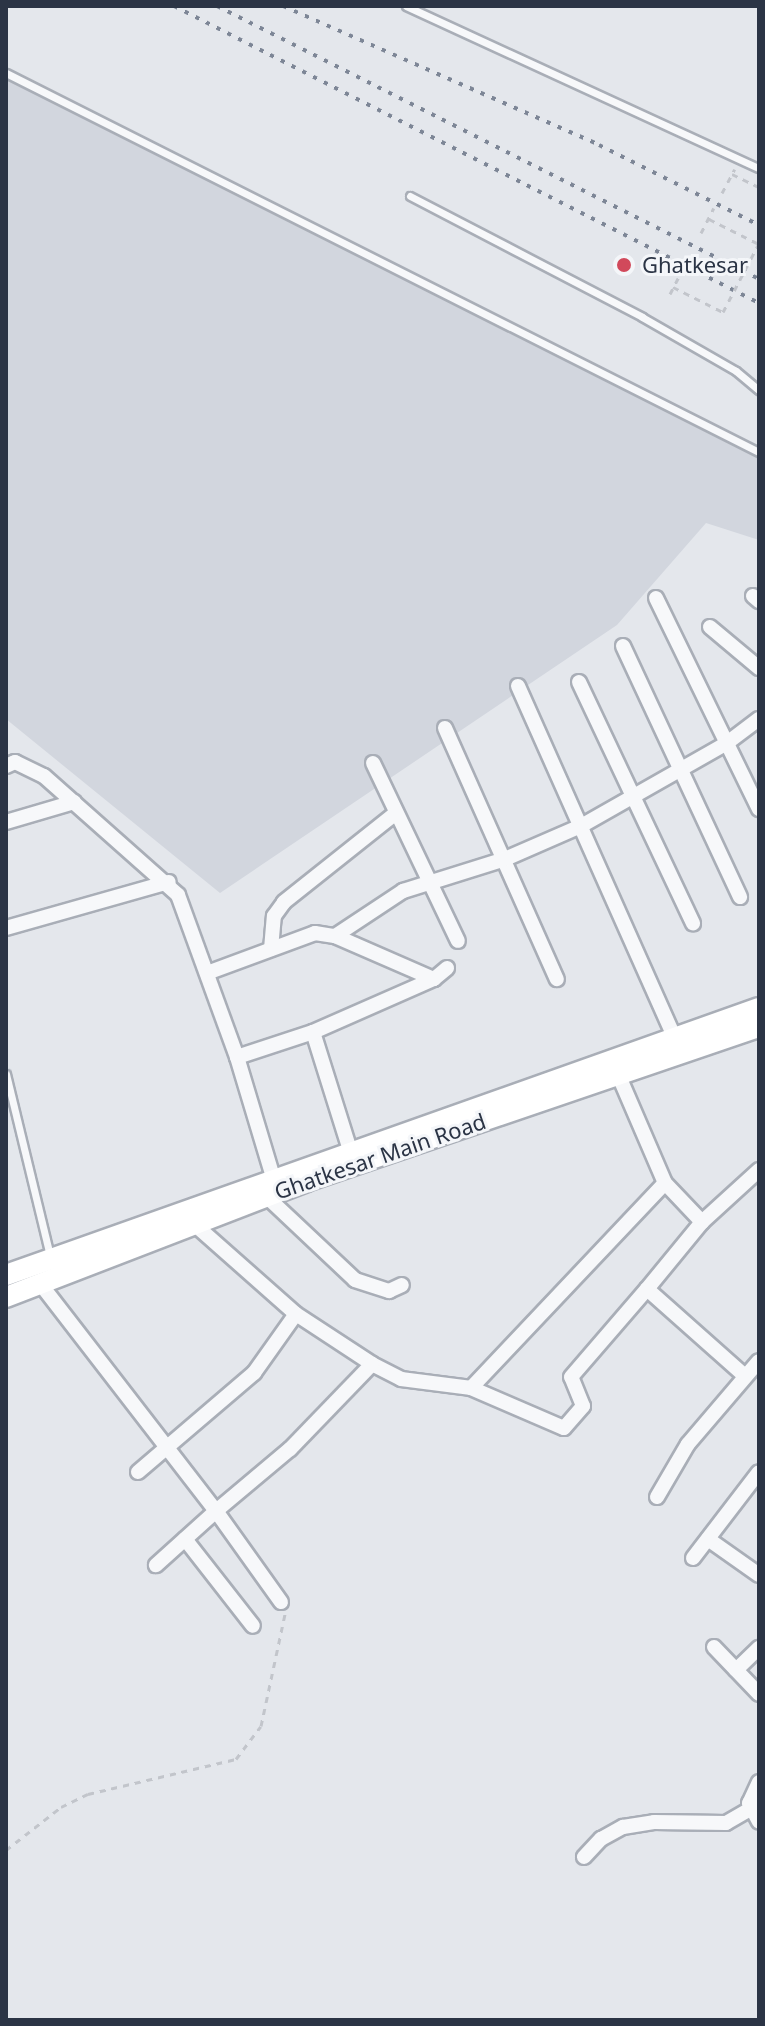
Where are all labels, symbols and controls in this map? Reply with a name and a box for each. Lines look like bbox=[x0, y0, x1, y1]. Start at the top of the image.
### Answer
place label: Ghatkesar bbox=[642, 252, 748, 278]
marker: Ghatkesar bbox=[613, 254, 635, 276]
street label: Ghatkesar Main Road bbox=[271, 1107, 489, 1205]

